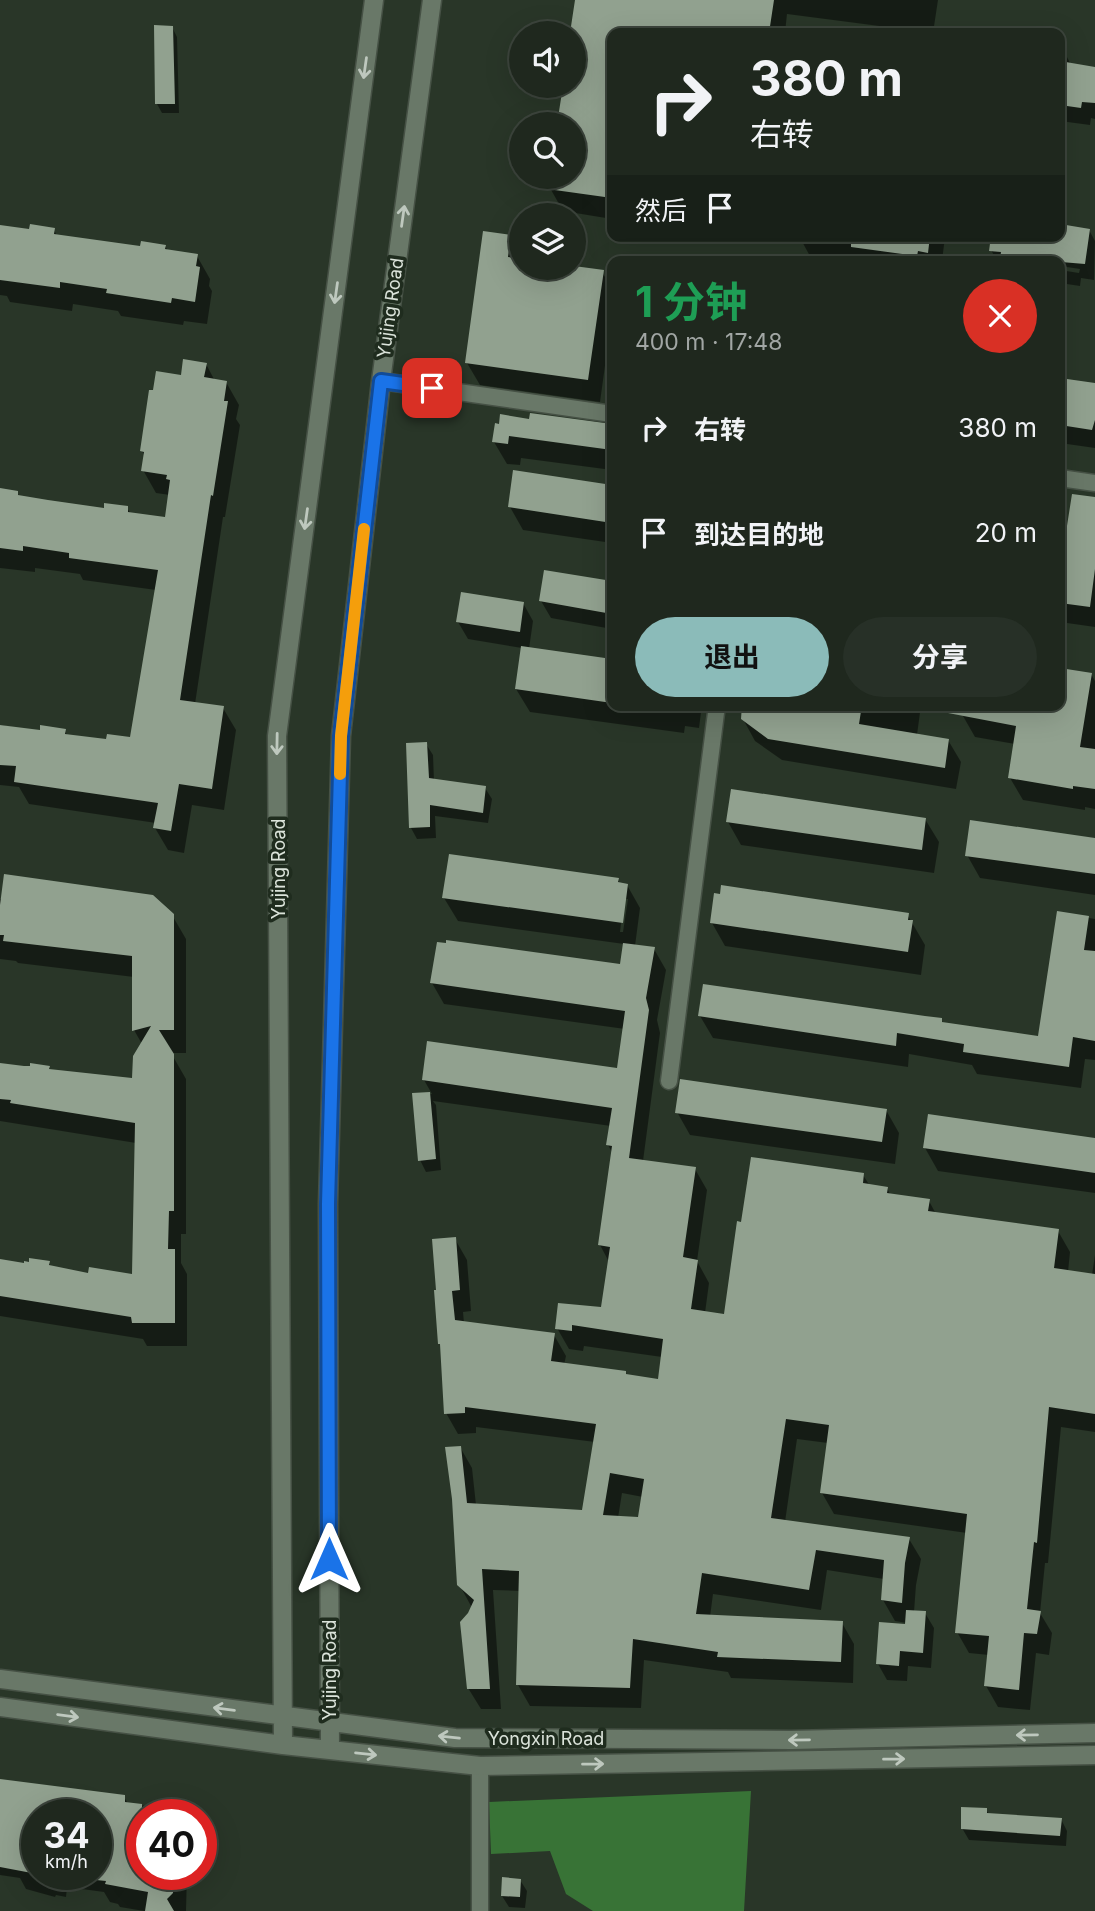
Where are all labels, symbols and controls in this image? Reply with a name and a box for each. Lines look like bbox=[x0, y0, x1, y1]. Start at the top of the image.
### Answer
map controls bbox=[509, 21, 586, 280]
button: sound bbox=[509, 21, 586, 98]
text: 380 m bbox=[750, 49, 903, 108]
one-way arrow bbox=[359, 56, 372, 79]
icon: right bbox=[635, 56, 726, 147]
button: search bbox=[509, 112, 586, 189]
text: 右转 bbox=[750, 115, 814, 154]
icon: arrive bbox=[701, 189, 739, 227]
text: 然后 bbox=[635, 195, 687, 226]
button: layers bbox=[509, 203, 586, 280]
one-way arrow bbox=[397, 205, 410, 228]
street label: Yujing Road bbox=[373, 257, 407, 359]
text: 1 分钟 bbox=[635, 276, 747, 327]
button: close bbox=[963, 279, 1037, 353]
one-way arrow bbox=[329, 281, 342, 304]
text: 400 m · 17:48 bbox=[635, 328, 782, 356]
pin bbox=[402, 358, 462, 418]
icon: arrive bbox=[413, 369, 451, 407]
icon: right bbox=[635, 409, 673, 447]
text: 380 m bbox=[958, 412, 1037, 443]
text: 右转 bbox=[694, 414, 746, 445]
one-way arrow bbox=[299, 507, 312, 530]
icon: arrive bbox=[635, 514, 673, 552]
text: 20 m bbox=[975, 517, 1037, 548]
text: 到达目的地 bbox=[694, 519, 824, 550]
button: 退出 bbox=[635, 617, 829, 697]
button: 分享 bbox=[843, 617, 1037, 697]
one-way arrow bbox=[271, 733, 284, 756]
street label: Yujing Road bbox=[268, 818, 289, 920]
position arrow bbox=[292, 1522, 366, 1596]
street label: Yujing Road bbox=[319, 1619, 340, 1721]
one-way arrow bbox=[213, 1702, 236, 1715]
one-way arrow bbox=[56, 1710, 78, 1723]
street label: Yongxin Road bbox=[488, 1728, 604, 1749]
one-way arrow bbox=[1016, 1728, 1039, 1742]
one-way arrow bbox=[439, 1730, 461, 1743]
one-way arrow bbox=[788, 1733, 811, 1746]
one-way arrow bbox=[354, 1748, 377, 1761]
one-way arrow bbox=[882, 1752, 905, 1765]
one-way arrow bbox=[581, 1757, 604, 1771]
speed limit sign: 40 bbox=[126, 1799, 217, 1890]
text: 34 bbox=[43, 1814, 90, 1856]
text: km/h bbox=[45, 1851, 88, 1872]

